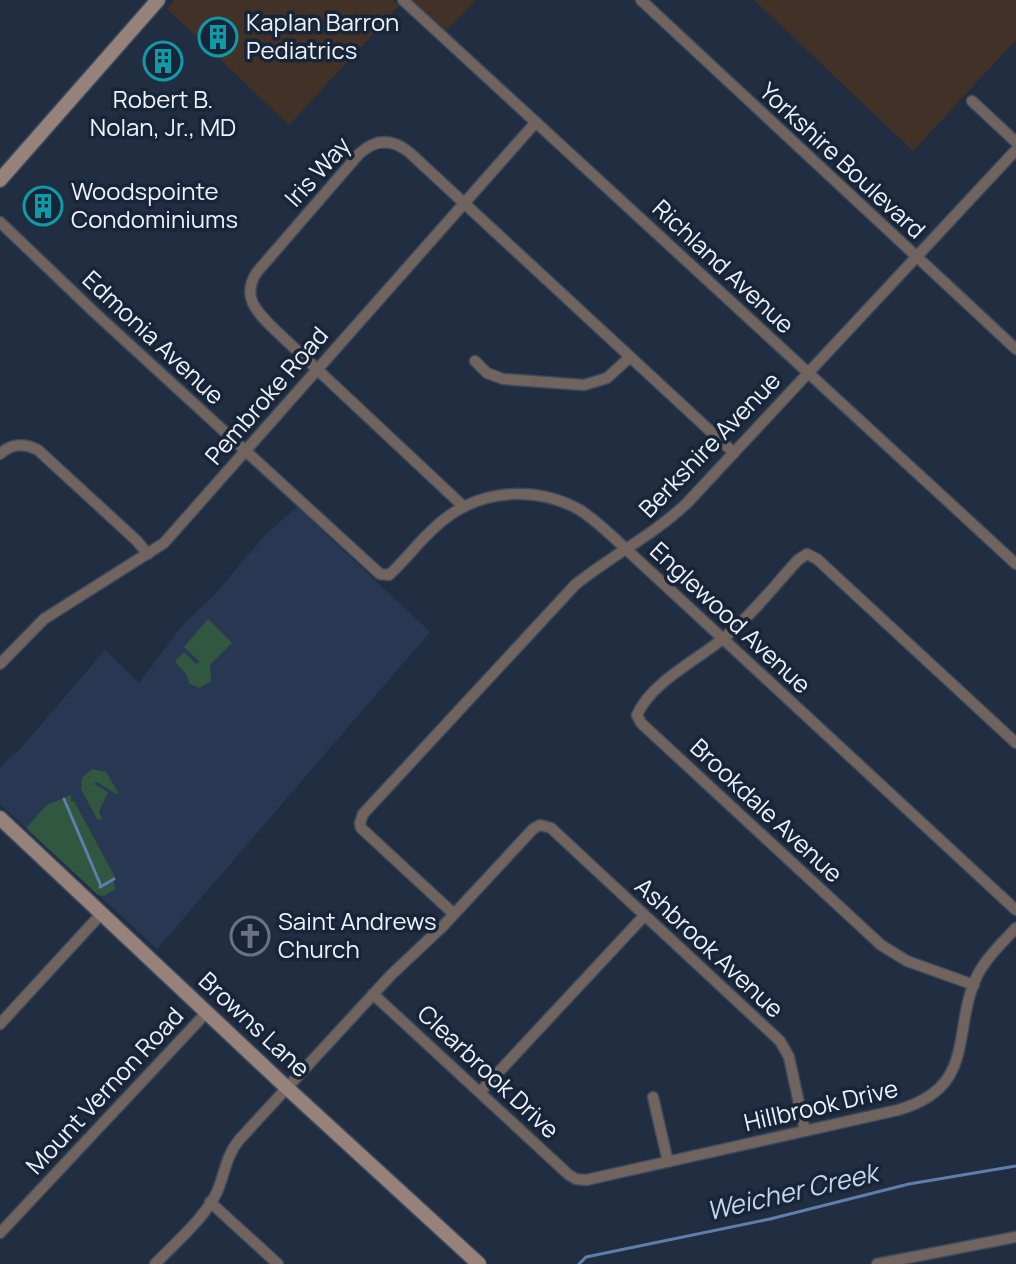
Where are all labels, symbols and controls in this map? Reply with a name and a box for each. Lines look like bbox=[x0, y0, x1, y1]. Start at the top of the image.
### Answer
place label: Kaplan Barron Pediatrics bbox=[246, 5, 399, 66]
building icon: Kaplan Barron Pediatrics bbox=[197, 16, 239, 58]
building icon: Robert B. Nolan, Jr., MD bbox=[142, 40, 184, 82]
street label: Yorkshire Boulevard bbox=[753, 74, 933, 245]
place label: Robert B. Nolan, Jr., MD bbox=[90, 82, 236, 143]
street label: Iris Way bbox=[277, 129, 357, 213]
place label: Woodspointe Condominiums bbox=[71, 174, 238, 235]
building icon: Woodspointe Condominiums bbox=[22, 185, 64, 227]
street label: Richland Avenue bbox=[646, 192, 802, 340]
street label: Edmonia Avenue bbox=[76, 263, 232, 411]
street label: Pembroke Road bbox=[197, 319, 335, 471]
street label: Berkshire Avenue bbox=[631, 364, 787, 524]
street label: Englewood Avenue bbox=[643, 534, 819, 700]
street label: Brookdale Avenue bbox=[684, 731, 850, 889]
street label: Ashbrook Avenue bbox=[629, 869, 791, 1024]
place label: Saint Andrews Church bbox=[278, 904, 437, 965]
church icon: Saint Andrews Church bbox=[229, 915, 271, 957]
street label: Browns Lane bbox=[192, 964, 318, 1084]
street label: Clearbrook Drive bbox=[411, 997, 567, 1145]
street label: Mount Vernon Road bbox=[18, 999, 190, 1181]
street label: Hillbrook Drive bbox=[740, 1071, 901, 1138]
water label: Weicher Creek bbox=[703, 1153, 885, 1228]

